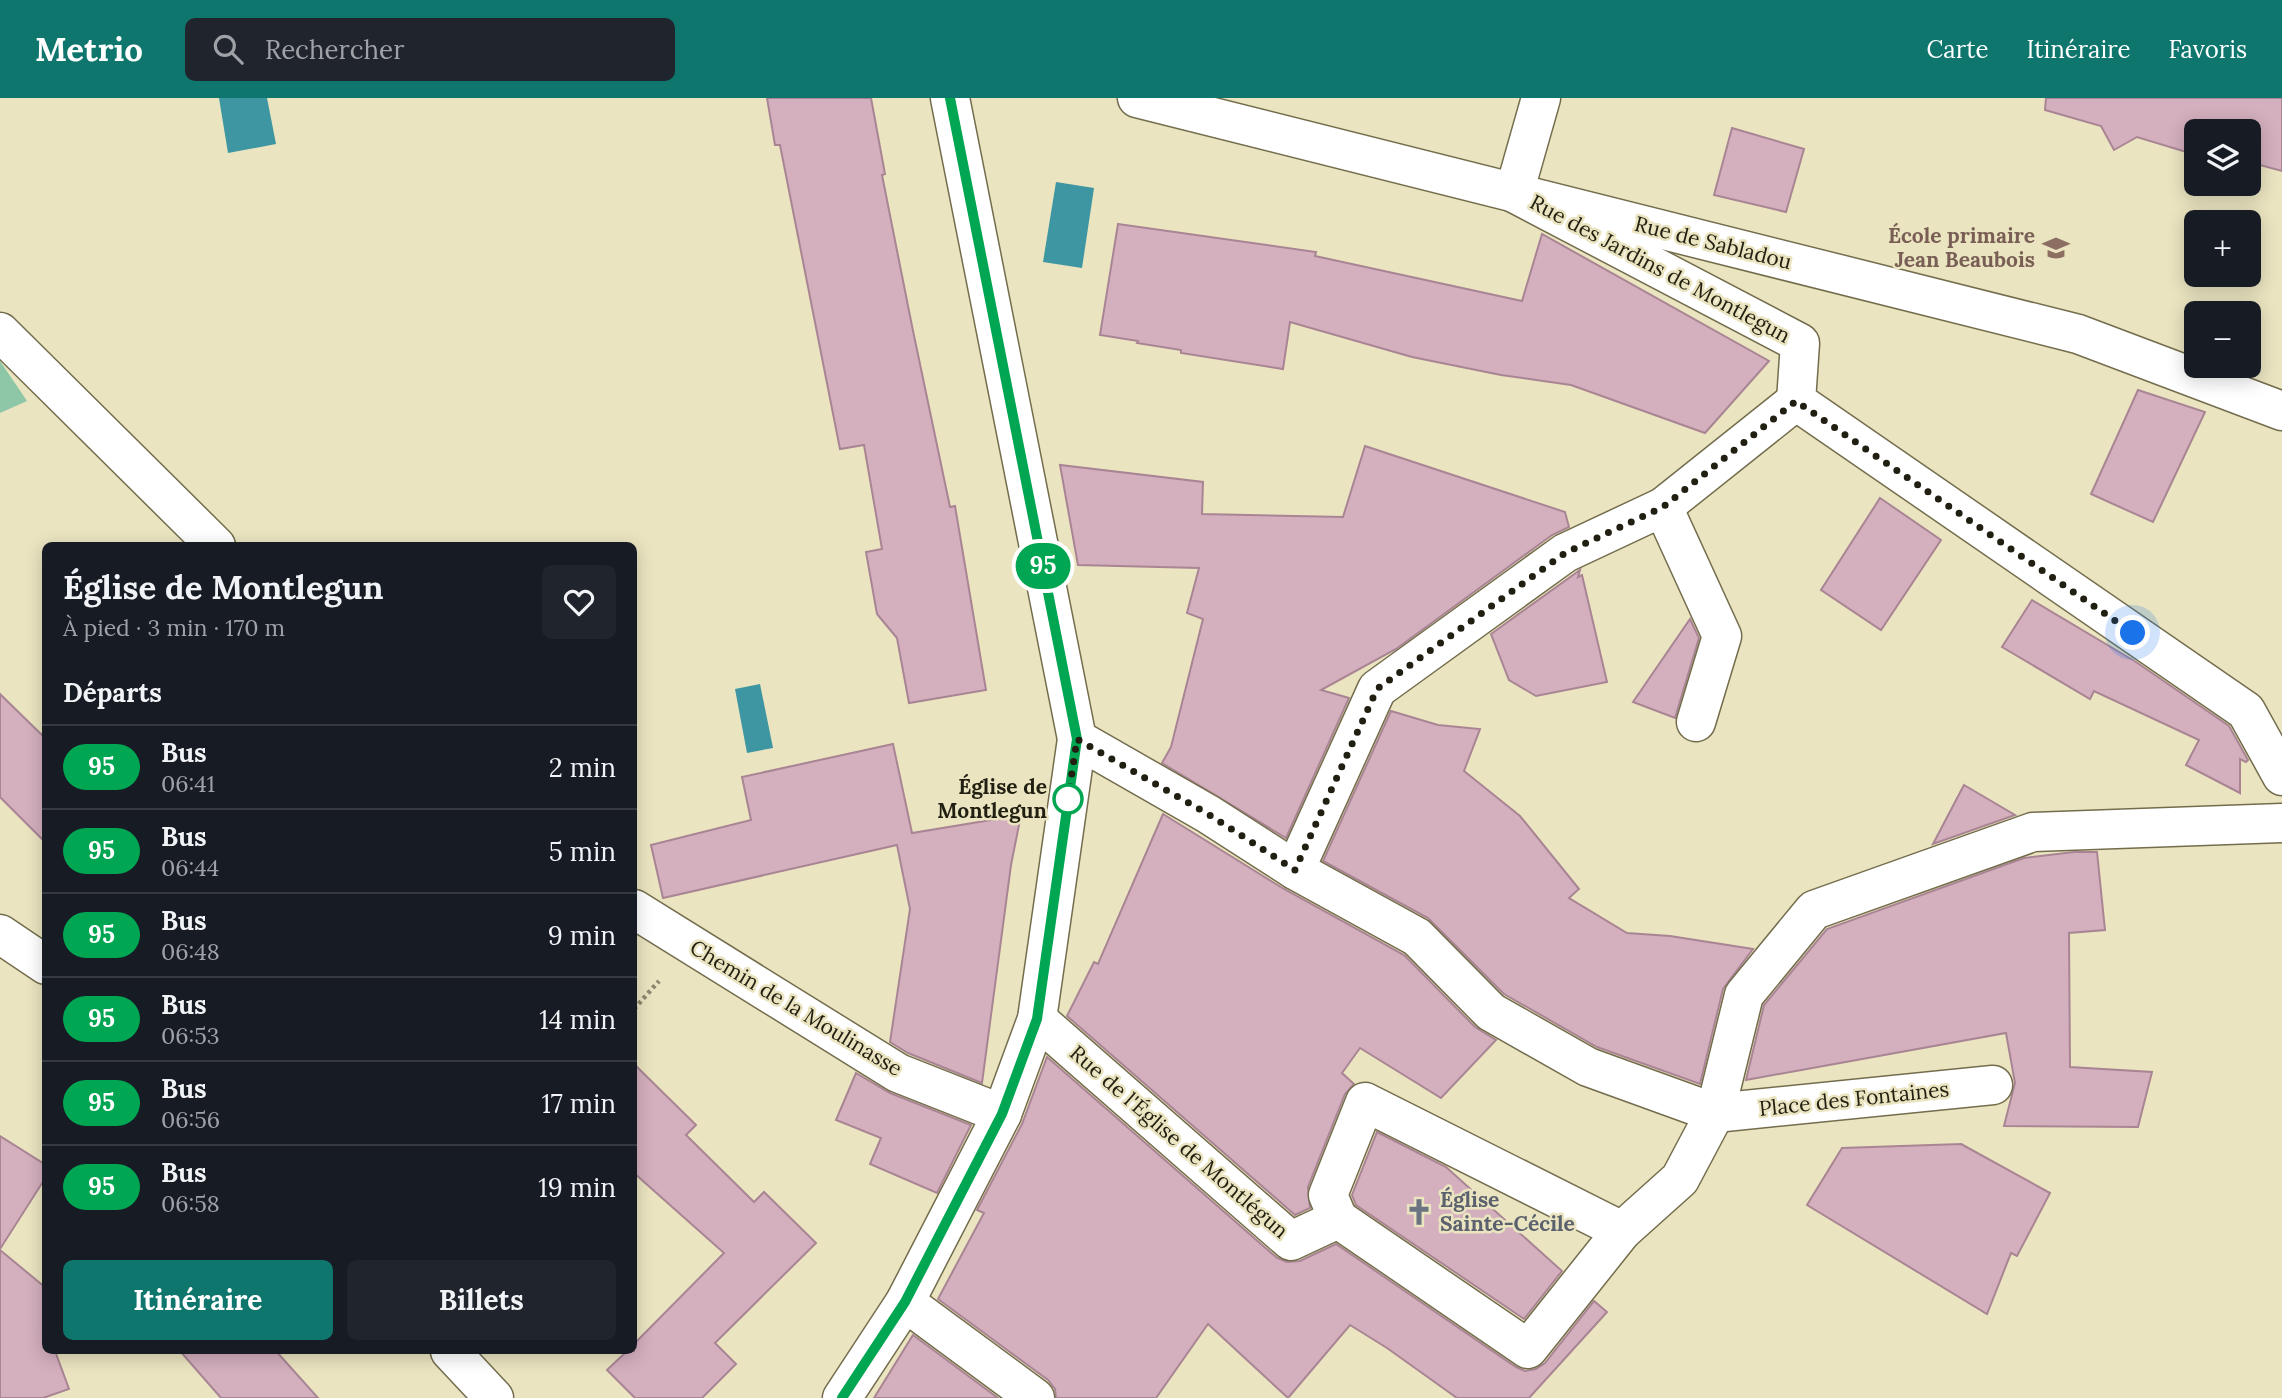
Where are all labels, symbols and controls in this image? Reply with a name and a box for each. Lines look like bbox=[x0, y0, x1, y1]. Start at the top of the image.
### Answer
search box bbox=[185, 18, 675, 81]
text: Metrio bbox=[35, 28, 143, 70]
icon: search bbox=[209, 30, 247, 68]
text: Rechercher bbox=[265, 33, 404, 66]
text: Carte bbox=[1927, 34, 1989, 65]
text: Itinéraire bbox=[2027, 34, 2130, 65]
text: Favoris bbox=[2168, 34, 2247, 65]
map controls bbox=[2184, 119, 2261, 378]
button: layers bbox=[2184, 119, 2261, 196]
street label: Rue des Jardins de Montlegun bbox=[1525, 188, 1795, 349]
street label: Rue de Sabladou bbox=[1632, 210, 1794, 275]
button: + bbox=[2184, 210, 2261, 287]
place label: École primaire Jean Beaubois bbox=[1888, 222, 2035, 273]
school or university icon: École primaire Jean Beaubois bbox=[2041, 233, 2071, 263]
button: − bbox=[2184, 301, 2261, 378]
line badge: 95 bbox=[1012, 543, 1074, 589]
text: 95 bbox=[1030, 550, 1056, 581]
button: heart bbox=[542, 565, 616, 639]
text: Église de Montlegun bbox=[63, 566, 384, 608]
text: À pied · 3 min · 170 m bbox=[63, 613, 285, 642]
your location bbox=[2115, 615, 2150, 650]
text: Départs bbox=[63, 676, 162, 709]
text: Bus bbox=[161, 736, 207, 769]
text: 95 bbox=[88, 751, 115, 782]
text: 2 min bbox=[549, 751, 616, 784]
text: 06:41 bbox=[161, 769, 215, 798]
place label: Église de Montlegun bbox=[937, 773, 1047, 824]
marker: Église de Montlegun bbox=[1053, 784, 1083, 814]
text: Bus bbox=[161, 820, 207, 853]
text: 95 bbox=[88, 835, 115, 866]
text: 5 min bbox=[549, 835, 616, 868]
text: 06:44 bbox=[161, 853, 219, 882]
text: Bus bbox=[161, 904, 207, 937]
text: 95 bbox=[88, 919, 115, 950]
text: 9 min bbox=[548, 919, 616, 952]
street label: Chemin de la Moulinasse bbox=[685, 933, 907, 1082]
text: 06:48 bbox=[161, 937, 220, 966]
text: Bus bbox=[161, 988, 207, 1021]
text: 95 bbox=[88, 1003, 115, 1034]
text: 14 min bbox=[539, 1003, 616, 1036]
text: 06:53 bbox=[161, 1021, 220, 1050]
street label: Rue de l'Église de Montlégun bbox=[1064, 1039, 1294, 1244]
text: Bus bbox=[161, 1072, 207, 1105]
street label: Place des Fontaines bbox=[1758, 1075, 1950, 1122]
text: 95 bbox=[88, 1087, 115, 1118]
text: 17 min bbox=[541, 1087, 616, 1120]
text: 06:56 bbox=[161, 1105, 220, 1134]
text: Bus bbox=[161, 1156, 207, 1189]
text: 95 bbox=[88, 1171, 115, 1202]
text: 19 min bbox=[538, 1171, 616, 1204]
place label: Église Sainte-Cécile bbox=[1440, 1186, 1575, 1237]
text: 06:58 bbox=[161, 1189, 220, 1218]
church icon: Église Sainte-Cécile bbox=[1404, 1197, 1434, 1227]
button: Itinéraire bbox=[63, 1260, 333, 1340]
button: Billets bbox=[347, 1260, 616, 1340]

